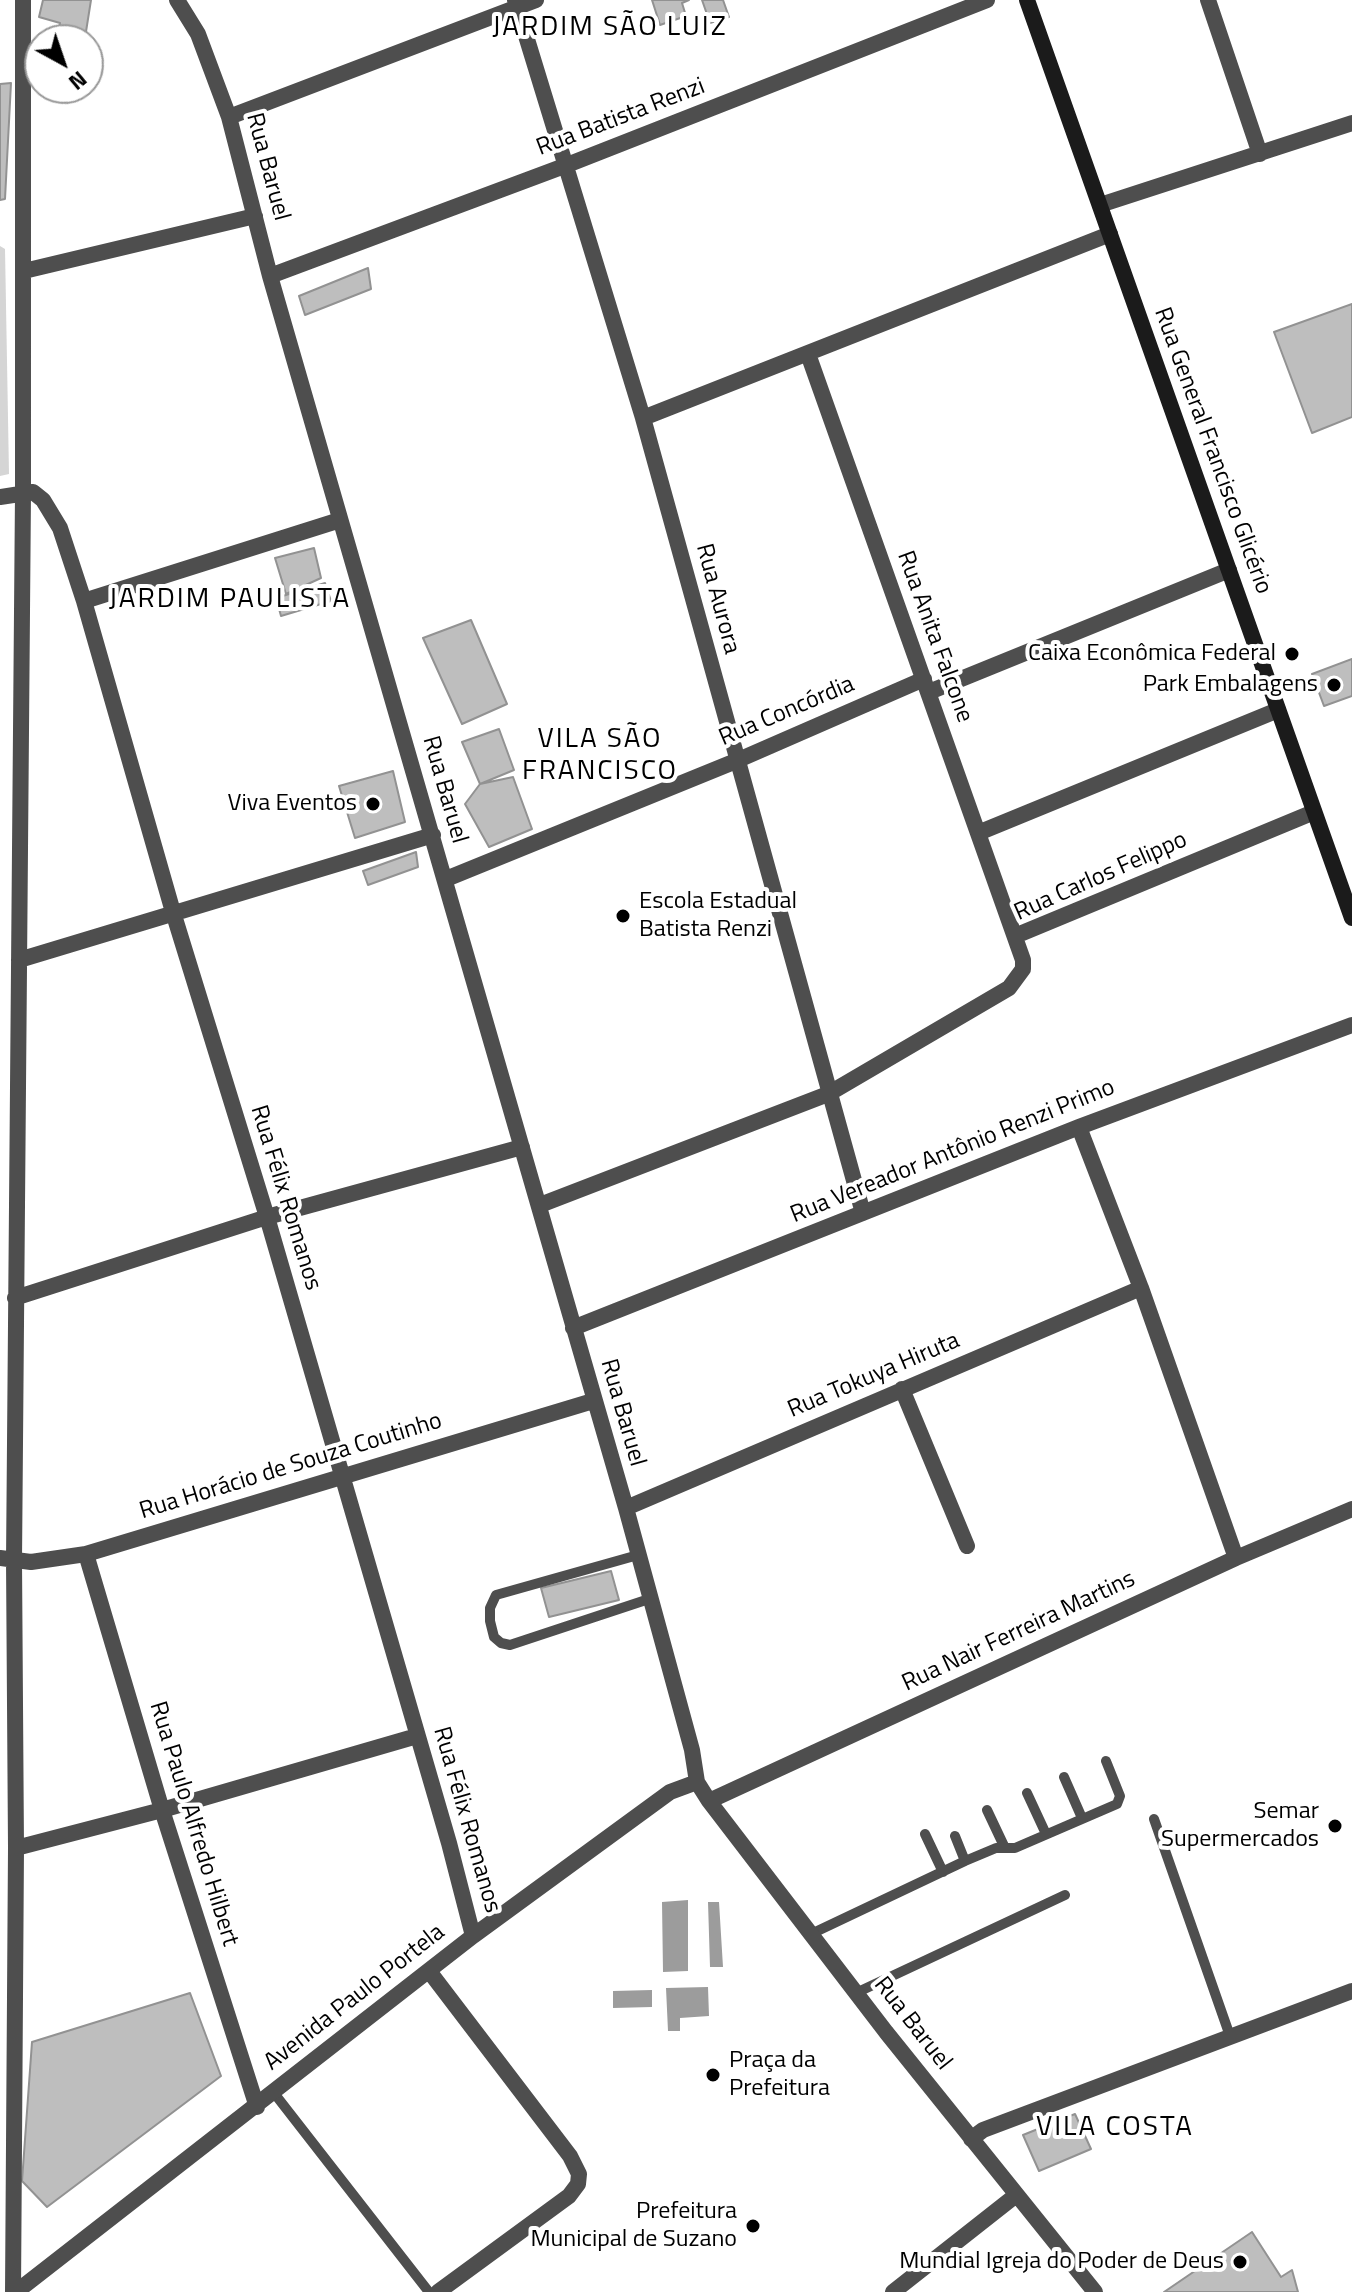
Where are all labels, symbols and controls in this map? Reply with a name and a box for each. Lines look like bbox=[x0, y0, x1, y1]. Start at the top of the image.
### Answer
district label: JARDIM SÃO LUIZ bbox=[492, 11, 728, 45]
north arrow bbox=[24, 24, 104, 104]
text: N bbox=[61, 63, 95, 99]
street label: Rua Batista Renzi bbox=[533, 73, 709, 163]
street label: Rua Baruel bbox=[239, 110, 295, 224]
street label: Rua General Francisco Glicério bbox=[1147, 304, 1277, 598]
street label: Rua Aurora bbox=[688, 541, 746, 657]
street label: Rua Anita Falcone bbox=[890, 547, 978, 727]
district label: JARDIM PAULISTA bbox=[109, 583, 351, 617]
place label: Caixa Econômica Federal bbox=[1028, 640, 1276, 668]
marker: Caixa Econômica Federal bbox=[1283, 645, 1301, 663]
street label: Rua Concórdia bbox=[715, 671, 859, 753]
place label: Park Embalagens bbox=[1143, 671, 1318, 699]
marker: Park Embalagens bbox=[1325, 676, 1343, 694]
district label: VILA SÃO FRANCISCO bbox=[522, 723, 678, 789]
street label: Rua Baruel bbox=[415, 733, 473, 847]
place label: Viva Eventos bbox=[228, 790, 357, 818]
marker: Viva Eventos bbox=[364, 795, 382, 813]
street label: Rua Carlos Felippo bbox=[1010, 826, 1192, 928]
place label: Escola Estadual Batista Renzi bbox=[639, 888, 797, 944]
marker: Escola Estadual Batista Renzi bbox=[614, 907, 632, 925]
street label: Rua Vereador Antônio Renzi Primo bbox=[787, 1074, 1119, 1230]
street label: Rua Félix Romanos bbox=[243, 1102, 327, 1294]
street label: Rua Tokuya Hiruta bbox=[784, 1327, 964, 1425]
street label: Rua Baruel bbox=[593, 1356, 651, 1470]
street label: Rua Horácio de Souza Coutinho bbox=[136, 1407, 446, 1527]
street label: Rua Nair Ferreira Martins bbox=[898, 1565, 1140, 1699]
street label: Rua Paulo Alfredo Hilbert bbox=[142, 1698, 244, 1950]
street label: Rua Félix Romanos bbox=[426, 1724, 506, 1916]
place label: Semar Supermercados bbox=[1161, 1798, 1319, 1854]
marker: Semar Supermercados bbox=[1326, 1817, 1344, 1835]
street label: Avenida Paulo Portela bbox=[259, 1919, 451, 2077]
street label: Rua Baruel bbox=[867, 1972, 957, 2076]
place label: Praça da Prefeitura bbox=[729, 2047, 830, 2103]
marker: Praça da Prefeitura bbox=[704, 2066, 722, 2084]
district label: VILA COSTA bbox=[1036, 2111, 1194, 2145]
place label: Prefeitura Municipal de Suzano bbox=[530, 2198, 737, 2254]
marker: Prefeitura Municipal de Suzano bbox=[744, 2217, 762, 2235]
place label: Mundial Igreja do Poder de Deus bbox=[899, 2248, 1224, 2276]
marker: Mundial Igreja do Poder de Deus bbox=[1231, 2253, 1249, 2271]

